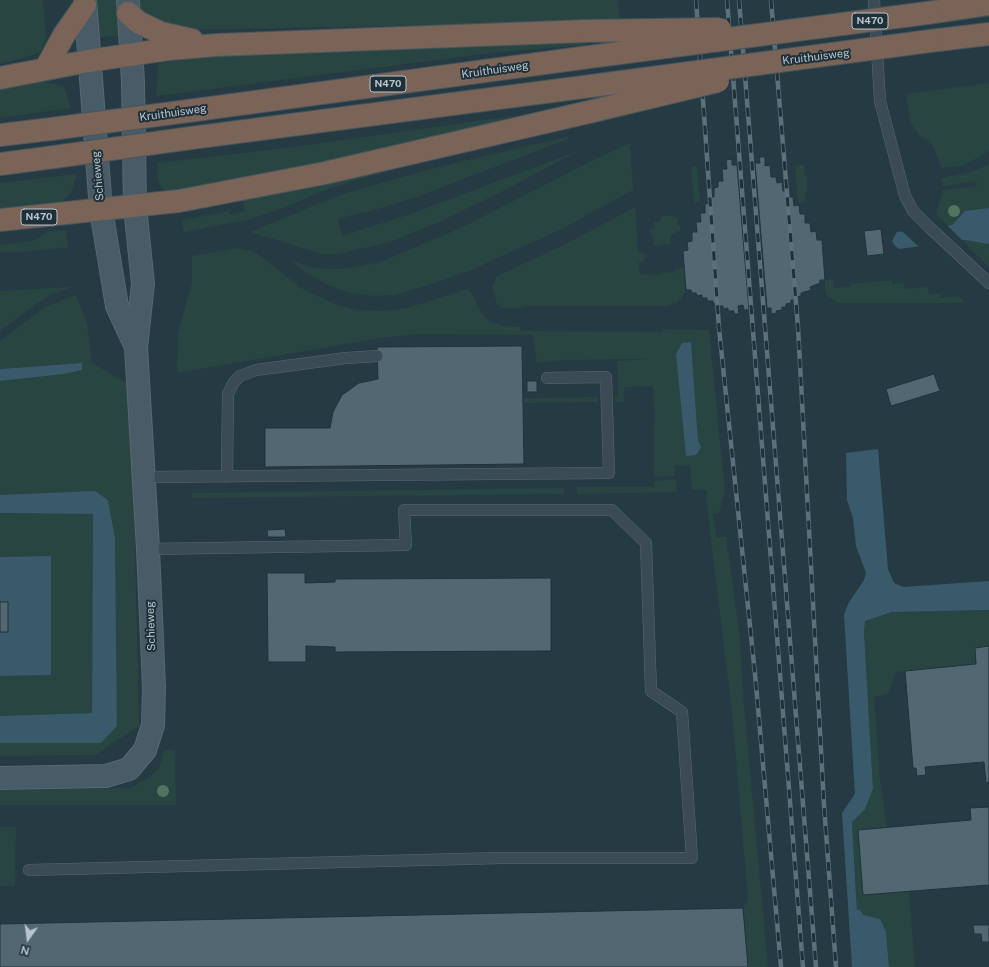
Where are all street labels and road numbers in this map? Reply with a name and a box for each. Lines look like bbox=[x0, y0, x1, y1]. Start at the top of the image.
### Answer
road number: N470 bbox=[852, 13, 888, 29]
street label: Kruithuisweg bbox=[782, 46, 850, 68]
street label: Kruithuisweg bbox=[460, 59, 530, 81]
road number: N470 bbox=[370, 76, 406, 92]
street label: Kruithuisweg bbox=[138, 102, 208, 124]
street label: Schieweg bbox=[89, 151, 107, 201]
road number: N470 bbox=[21, 209, 57, 225]
street label: Schieweg bbox=[144, 601, 158, 651]

